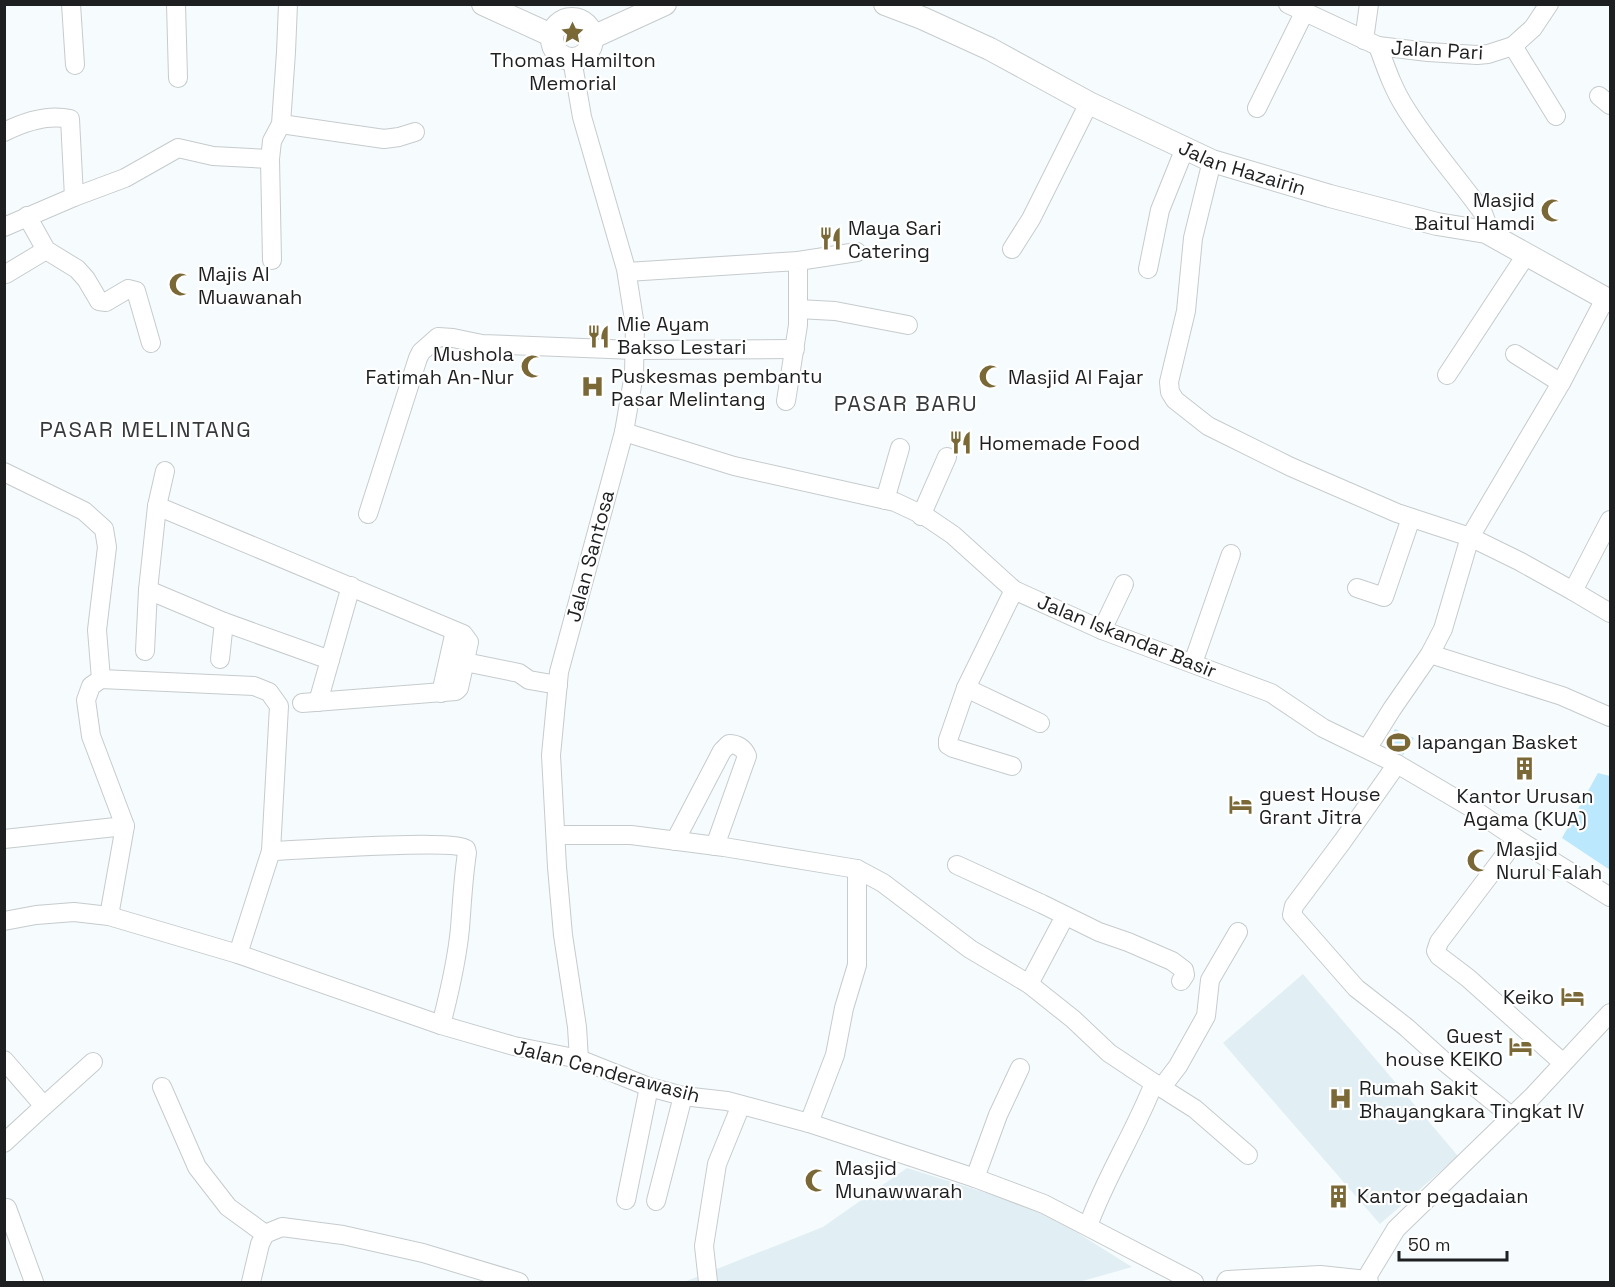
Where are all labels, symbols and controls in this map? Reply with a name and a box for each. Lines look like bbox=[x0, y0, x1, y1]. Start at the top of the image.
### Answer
place icon: Thomas Hamilton Memorial bbox=[560, 19, 586, 45]
street label: Jalan Pari bbox=[1390, 35, 1484, 65]
place label: Thomas Hamilton Memorial bbox=[490, 47, 656, 96]
street label: Jalan Hazairin bbox=[1174, 134, 1309, 201]
place label: Masjid Baitul Hamdi bbox=[1414, 187, 1535, 236]
mosque icon: Masjid Baitul Hamdi bbox=[1540, 198, 1566, 224]
place label: Maya Sari Catering bbox=[848, 215, 942, 264]
restaurant icon: Maya Sari Catering bbox=[817, 226, 843, 252]
place label: Majis Al Muawanah bbox=[198, 261, 302, 310]
mosque icon: Majis Al Muawanah bbox=[167, 272, 193, 298]
place label: Mie Ayam Bakso Lestari bbox=[617, 311, 746, 360]
restaurant icon: Mie Ayam Bakso Lestari bbox=[586, 323, 612, 349]
place label: Mushola Fatimah An-Nur bbox=[366, 341, 514, 390]
mosque icon: Mushola Fatimah An-Nur bbox=[519, 353, 545, 379]
place label: Puskesmas pembantu Pasar Melintang bbox=[611, 363, 822, 412]
mosque icon: Masjid Al Fajar bbox=[977, 364, 1003, 390]
place label: Masjid Al Fajar bbox=[1008, 364, 1144, 390]
hospital icon: Puskesmas pembantu Pasar Melintang bbox=[580, 374, 606, 400]
district label: PASAR BARU bbox=[834, 389, 978, 417]
district label: PASAR MELINTANG bbox=[40, 415, 252, 443]
restaurant icon: Homemade Food bbox=[948, 430, 974, 456]
place label: Homemade Food bbox=[979, 430, 1140, 456]
street label: Jalan Santosa bbox=[560, 487, 620, 625]
street label: Jalan Iskandar Basir bbox=[1034, 588, 1220, 684]
sports icon: lapangan Basket bbox=[1386, 729, 1412, 755]
place label: lapangan Basket bbox=[1417, 729, 1578, 755]
building icon: Kantor Urusan Agama (KUA) bbox=[1512, 756, 1538, 782]
place label: guest House Grant Jitra bbox=[1259, 781, 1381, 830]
place label: Kantor Urusan Agama (KUA) bbox=[1457, 783, 1593, 832]
hotel icon: guest House Grant Jitra bbox=[1228, 792, 1254, 818]
place label: Masjid Nurul Falah bbox=[1496, 836, 1602, 885]
mosque icon: Masjid Nurul Falah bbox=[1465, 847, 1491, 873]
place label: Keiko bbox=[1503, 984, 1554, 1010]
hotel icon: Keiko bbox=[1559, 984, 1585, 1010]
place label: Guest house KEIKO bbox=[1385, 1023, 1503, 1072]
street label: Jalan Cenderawasih bbox=[511, 1034, 703, 1108]
hotel icon: Guest house KEIKO bbox=[1508, 1034, 1534, 1060]
place label: Rumah Sakit Bhayangkara Tingkat IV bbox=[1359, 1075, 1585, 1124]
hospital icon: Rumah Sakit Bhayangkara Tingkat IV bbox=[1328, 1086, 1354, 1112]
place label: Masjid Munawwarah bbox=[835, 1155, 962, 1204]
mosque icon: Masjid Munawwarah bbox=[804, 1167, 830, 1193]
building icon: Kantor pegadaian bbox=[1326, 1183, 1352, 1209]
place label: Kantor pegadaian bbox=[1357, 1183, 1528, 1209]
scale bar bbox=[1399, 1224, 1507, 1262]
text: 50 m bbox=[1408, 1233, 1450, 1256]

